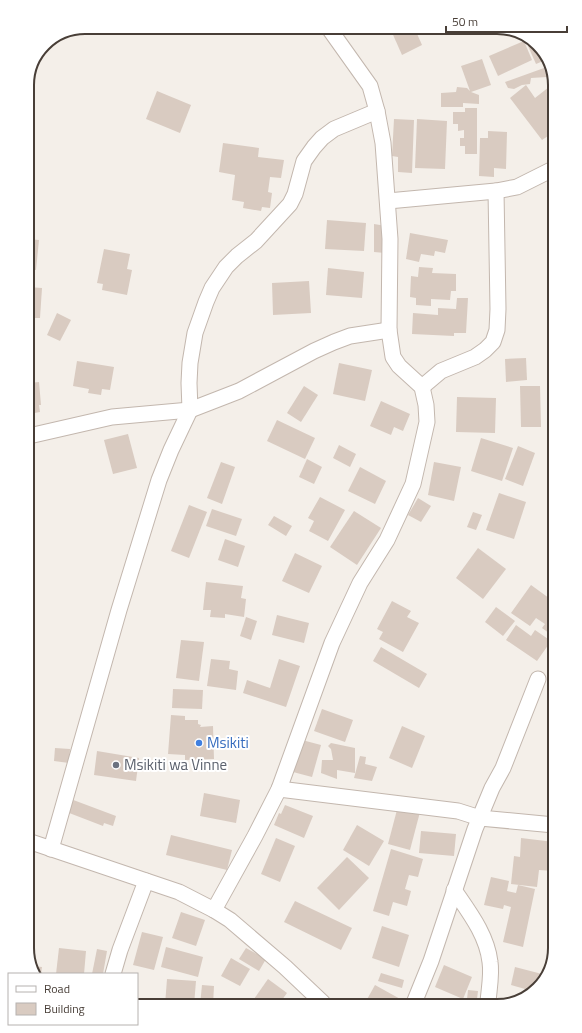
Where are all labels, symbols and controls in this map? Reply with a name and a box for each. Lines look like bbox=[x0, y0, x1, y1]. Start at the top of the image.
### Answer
scale bar bbox=[446, 8, 567, 34]
text: 50 m bbox=[452, 12, 478, 31]
place label: Msikiti bbox=[207, 731, 249, 754]
marker: Msikiti bbox=[194, 738, 204, 748]
place label: Msikiti wa Vinne bbox=[124, 753, 227, 776]
marker: Msikiti wa Vinne bbox=[111, 760, 121, 770]
legend bbox=[8, 973, 138, 1025]
text: Road bbox=[44, 979, 70, 998]
text: Building bbox=[44, 999, 85, 1018]

